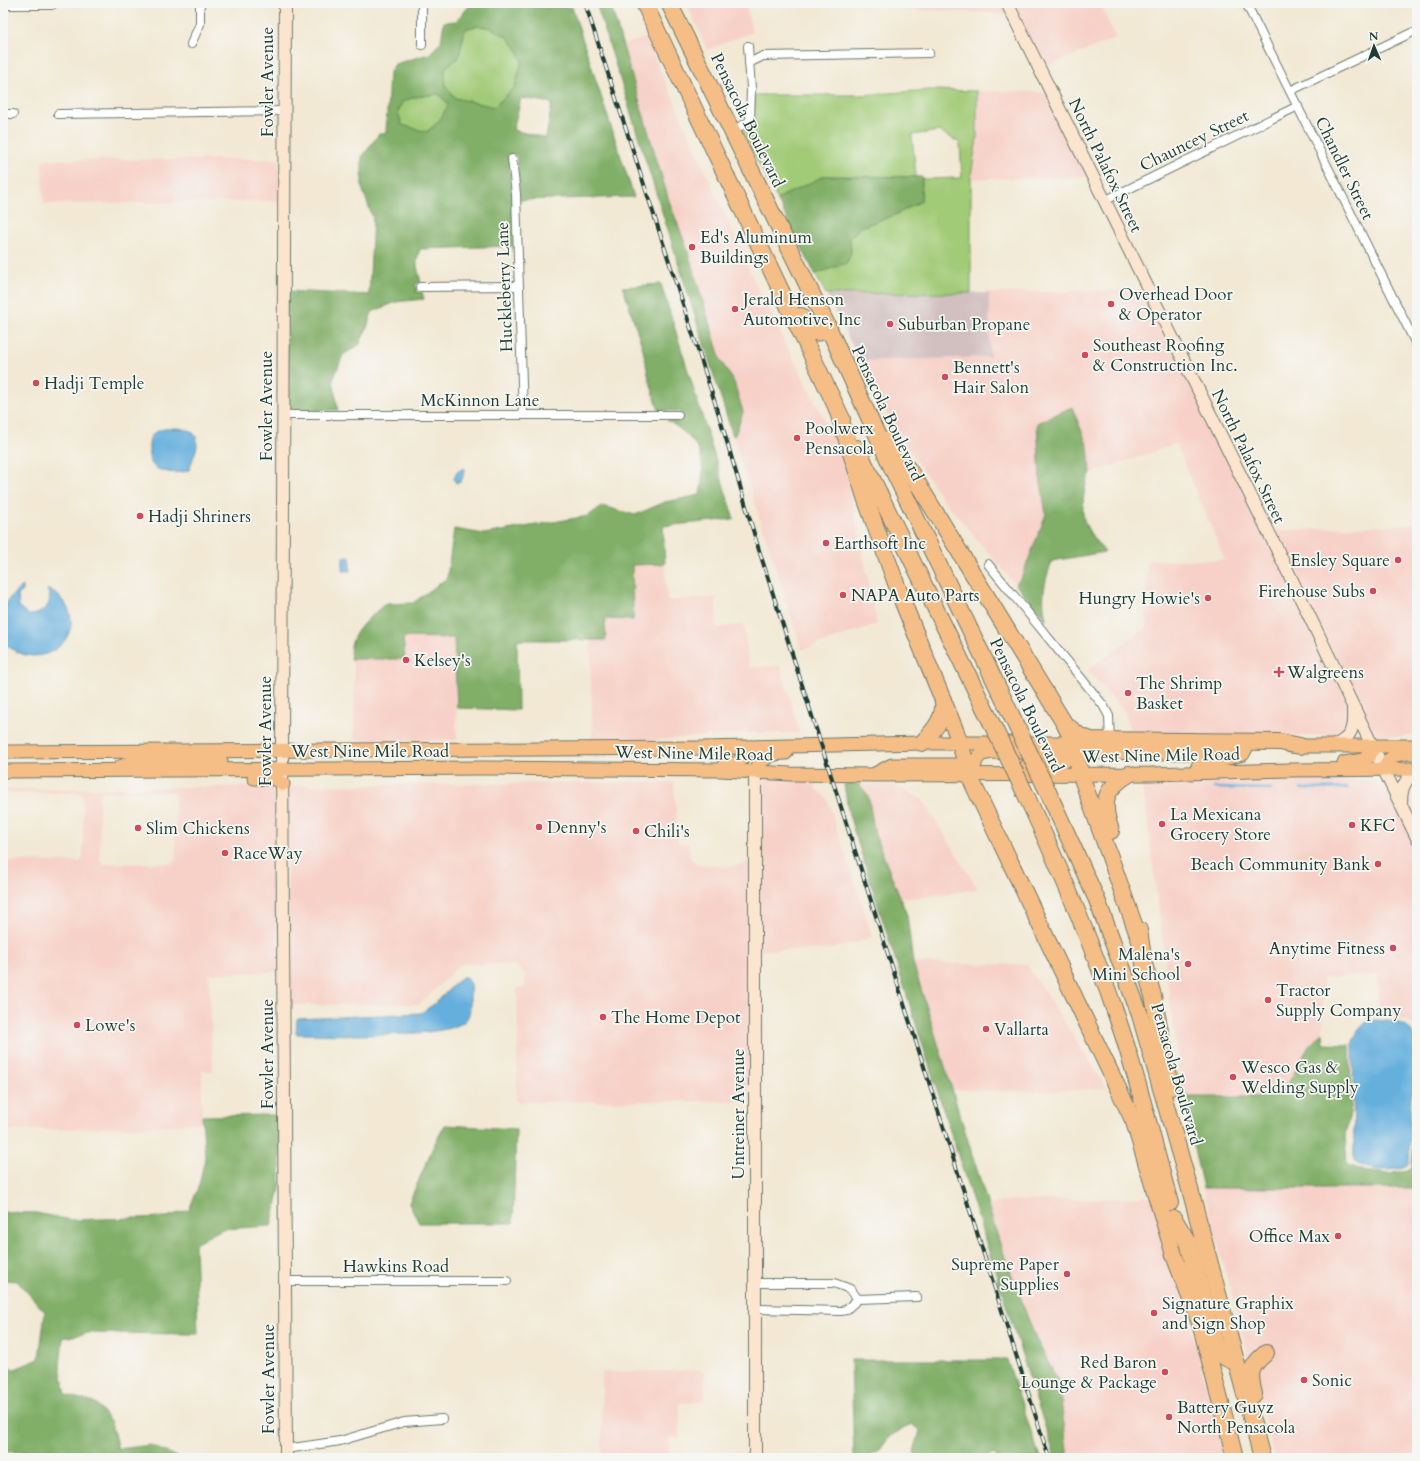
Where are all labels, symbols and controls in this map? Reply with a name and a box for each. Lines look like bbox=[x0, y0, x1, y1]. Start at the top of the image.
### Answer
north arrow bbox=[1354, 26, 1394, 66]
street label: Fowler Avenue bbox=[256, 27, 279, 137]
text: N bbox=[1369, 29, 1379, 44]
street label: Pensacola Boulevard bbox=[705, 49, 790, 191]
street label: North Palafox Street bbox=[1063, 94, 1148, 237]
street label: Chauncey Street bbox=[1136, 104, 1253, 177]
street label: Chandler Street bbox=[1310, 113, 1380, 224]
street label: Huckleberry Lane bbox=[491, 221, 518, 352]
place label: Ed's Aluminum Buildings bbox=[700, 226, 813, 269]
marker: Ed's Aluminum Buildings bbox=[687, 242, 697, 252]
place label: Overhead Door & Operator bbox=[1119, 283, 1233, 326]
place label: Jerald Henson Automotive, Inc bbox=[740, 288, 861, 331]
marker: Overhead Door & Operator bbox=[1106, 299, 1116, 309]
marker: Jerald Henson Automotive, Inc bbox=[730, 304, 740, 314]
place label: Suburban Propane bbox=[898, 313, 1030, 336]
marker: Suburban Propane bbox=[885, 319, 895, 329]
place label: Southeast Roofing & Construction Inc. bbox=[1093, 334, 1238, 377]
street label: Pensacola Boulevard bbox=[846, 342, 929, 485]
marker: Southeast Roofing & Construction Inc. bbox=[1080, 350, 1090, 360]
street label: Fowler Avenue bbox=[255, 351, 278, 461]
place label: Bennett's Hair Salon bbox=[953, 356, 1029, 399]
place label: Hadji Temple bbox=[44, 372, 144, 395]
marker: Bennett's Hair Salon bbox=[940, 372, 950, 382]
marker: Hadji Temple bbox=[31, 378, 41, 388]
street label: North Palafox Street bbox=[1206, 385, 1291, 528]
street label: McKinnon Lane bbox=[421, 389, 539, 412]
place label: Poolwerx Pensacola bbox=[805, 417, 875, 460]
marker: Poolwerx Pensacola bbox=[792, 433, 802, 443]
place label: Hadji Shriners bbox=[148, 505, 251, 528]
marker: Hadji Shriners bbox=[135, 511, 145, 521]
place label: Earthsoft Inc bbox=[834, 532, 926, 555]
marker: Earthsoft Inc bbox=[821, 538, 831, 548]
place label: Ensley Square bbox=[1290, 549, 1390, 572]
marker: Ensley Square bbox=[1393, 555, 1403, 565]
place label: Firehouse Subs bbox=[1258, 580, 1365, 603]
place label: NAPA Auto Parts bbox=[851, 584, 980, 607]
marker: Firehouse Subs bbox=[1368, 586, 1378, 596]
place label: Hungry Howie's bbox=[1078, 587, 1200, 610]
marker: NAPA Auto Parts bbox=[838, 590, 848, 600]
marker: Hungry Howie's bbox=[1203, 593, 1213, 603]
street label: Pensacola Boulevard bbox=[984, 634, 1069, 776]
place label: Kelsey's bbox=[414, 649, 471, 672]
marker: Kelsey's bbox=[401, 655, 411, 665]
place label: Walgreens bbox=[1286, 661, 1364, 684]
marker: Walgreens bbox=[1274, 667, 1284, 677]
place label: The Shrimp Basket bbox=[1136, 672, 1222, 715]
street label: Fowler Avenue bbox=[254, 676, 277, 786]
marker: The Shrimp Basket bbox=[1123, 688, 1133, 698]
street label: West Nine Mile Road bbox=[290, 740, 449, 763]
street label: West Nine Mile Road bbox=[614, 741, 773, 766]
street label: West Nine Mile Road bbox=[1081, 743, 1240, 768]
place label: La Mexicana Grocery Store bbox=[1170, 803, 1271, 846]
place label: KFC bbox=[1360, 814, 1395, 837]
place label: Denny's bbox=[547, 816, 607, 839]
place label: Slim Chickens bbox=[146, 817, 250, 840]
marker: La Mexicana Grocery Store bbox=[1157, 819, 1167, 829]
place label: Chili's bbox=[644, 820, 690, 843]
marker: KFC bbox=[1347, 820, 1357, 830]
marker: Denny's bbox=[534, 822, 544, 832]
marker: Slim Chickens bbox=[133, 823, 143, 833]
marker: Chili's bbox=[631, 826, 641, 836]
place label: RaceWay bbox=[233, 842, 303, 865]
marker: RaceWay bbox=[220, 848, 230, 858]
place label: Beach Community Bank bbox=[1190, 853, 1371, 876]
marker: Beach Community Bank bbox=[1373, 859, 1383, 869]
place label: Anytime Fitness bbox=[1269, 937, 1385, 960]
place label: Malena's Mini School bbox=[1092, 943, 1181, 986]
marker: Anytime Fitness bbox=[1388, 943, 1398, 953]
marker: Malena's Mini School bbox=[1183, 959, 1193, 969]
place label: Tractor Supply Company bbox=[1276, 979, 1401, 1022]
marker: Tractor Supply Company bbox=[1263, 995, 1273, 1005]
street label: Fowler Avenue bbox=[256, 999, 279, 1109]
street label: Pensacola Boulevard bbox=[1145, 1000, 1208, 1148]
place label: The Home Depot bbox=[611, 1006, 741, 1029]
marker: The Home Depot bbox=[598, 1012, 608, 1022]
place label: Lowe's bbox=[85, 1014, 136, 1037]
place label: Vallarta bbox=[994, 1018, 1049, 1041]
marker: Lowe's bbox=[72, 1020, 82, 1030]
marker: Vallarta bbox=[981, 1024, 991, 1034]
street label: Untreiner Avenue bbox=[727, 1049, 750, 1179]
place label: Wesco Gas & Welding Supply bbox=[1240, 1056, 1359, 1099]
marker: Wesco Gas & Welding Supply bbox=[1228, 1072, 1238, 1082]
place label: Office Max bbox=[1249, 1225, 1331, 1248]
marker: Office Max bbox=[1333, 1231, 1343, 1241]
place label: Supreme Paper Supplies bbox=[951, 1253, 1060, 1296]
street label: Hawkins Road bbox=[343, 1255, 449, 1278]
marker: Supreme Paper Supplies bbox=[1062, 1269, 1072, 1279]
place label: Signature Graphix and Sign Shop bbox=[1162, 1292, 1294, 1335]
marker: Signature Graphix and Sign Shop bbox=[1149, 1308, 1159, 1318]
street label: Fowler Avenue bbox=[257, 1324, 280, 1434]
place label: Red Baron Lounge & Package bbox=[1021, 1351, 1157, 1394]
marker: Red Baron Lounge & Package bbox=[1160, 1367, 1170, 1377]
place label: Sonic bbox=[1312, 1369, 1352, 1392]
marker: Sonic bbox=[1299, 1375, 1309, 1385]
place label: Battery Guyz North Pensacola bbox=[1177, 1396, 1296, 1439]
marker: Battery Guyz North Pensacola bbox=[1164, 1412, 1174, 1422]

